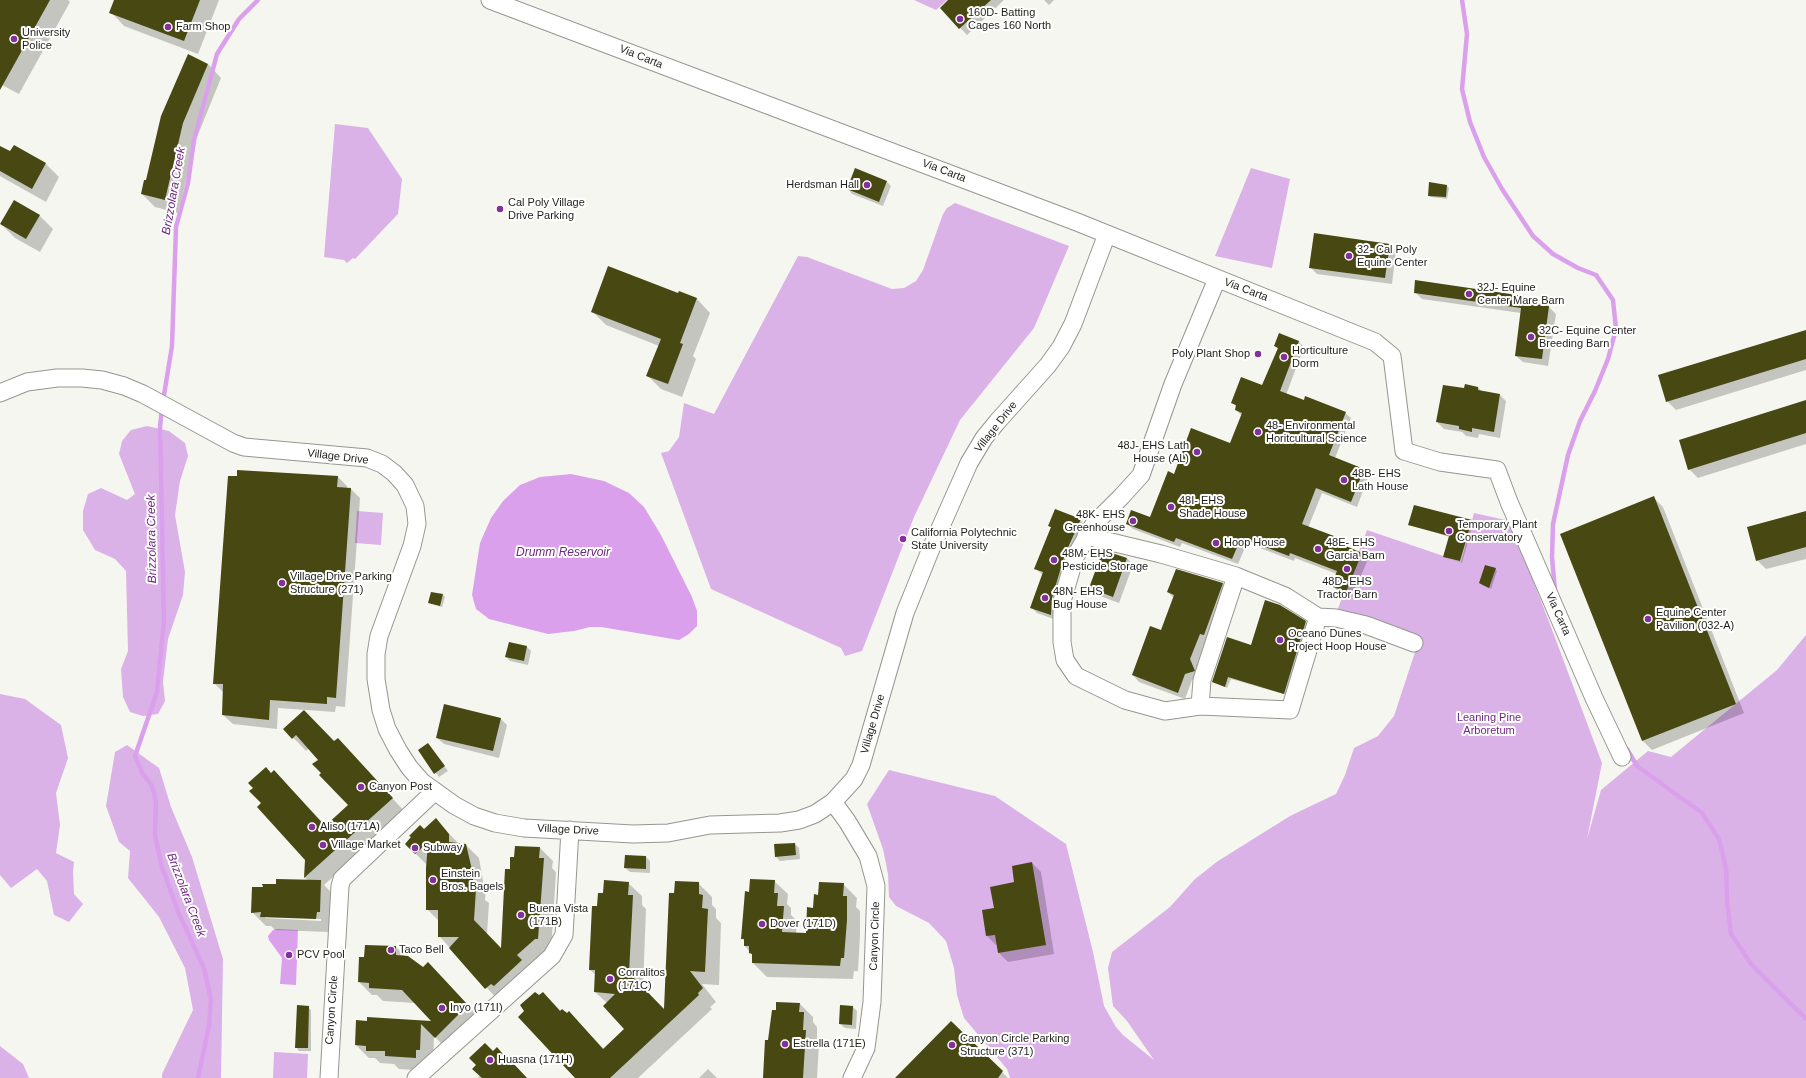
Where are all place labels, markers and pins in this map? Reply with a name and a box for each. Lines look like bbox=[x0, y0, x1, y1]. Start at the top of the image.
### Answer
place label: 160D- Batting Cages 160 North bbox=[968, 6, 1051, 32]
marker: 160D- Batting Cages 160 North bbox=[955, 14, 965, 24]
place label: Farm Shop bbox=[176, 20, 230, 34]
marker: Farm Shop bbox=[163, 22, 173, 32]
place label: University Police bbox=[22, 26, 70, 52]
marker: University Police bbox=[9, 34, 19, 44]
place label: Herdsman Hall bbox=[786, 178, 859, 192]
marker: Herdsman Hall bbox=[862, 180, 872, 190]
place label: Cal Poly Village Drive Parking bbox=[508, 196, 585, 222]
marker: Cal Poly Village Drive Parking bbox=[495, 204, 505, 214]
place label: 32- Cal Poly Equine Center bbox=[1357, 243, 1427, 269]
marker: 32- Cal Poly Equine Center bbox=[1344, 251, 1354, 261]
place label: 32J- Equine Center Mare Barn bbox=[1477, 281, 1564, 307]
marker: 32J- Equine Center Mare Barn bbox=[1464, 289, 1474, 299]
place label: 32C- Equine Center Breeding Barn bbox=[1539, 324, 1636, 350]
marker: 32C- Equine Center Breeding Barn bbox=[1526, 332, 1536, 342]
place label: Horticulture Dorm bbox=[1292, 344, 1348, 370]
place label: Poly Plant Shop bbox=[1172, 347, 1250, 361]
marker: Poly Plant Shop bbox=[1253, 349, 1263, 359]
marker: Horticulture Dorm bbox=[1279, 352, 1289, 362]
place label: 48- Environmental Horitcultural Science bbox=[1266, 419, 1367, 445]
marker: 48- Environmental Horitcultural Science bbox=[1253, 427, 1263, 437]
place label: 48J- EHS Lath House (AL) bbox=[1117, 439, 1189, 465]
marker: 48J- EHS Lath House (AL) bbox=[1192, 447, 1202, 457]
place label: 48B- EHS Lath House bbox=[1352, 467, 1408, 493]
marker: 48B- EHS Lath House bbox=[1339, 475, 1349, 485]
place label: 48I- EHS Shade House bbox=[1179, 494, 1246, 520]
marker: 48I- EHS Shade House bbox=[1166, 502, 1176, 512]
place label: 48K- EHS Greenhouse bbox=[1064, 508, 1125, 534]
marker: 48K- EHS Greenhouse bbox=[1128, 516, 1138, 526]
place label: Temporary Plant Conservatory bbox=[1457, 518, 1537, 544]
place label: California Polytechnic State University bbox=[911, 526, 1017, 552]
marker: Temporary Plant Conservatory bbox=[1444, 526, 1454, 536]
marker: California Polytechnic State University bbox=[898, 534, 908, 544]
place label: Hoop House bbox=[1224, 536, 1285, 550]
place label: 48E- EHS Garcia Barn bbox=[1326, 536, 1385, 562]
marker: Hoop House bbox=[1211, 538, 1221, 548]
marker: 48E- EHS Garcia Barn bbox=[1313, 544, 1323, 554]
place label: 48M- EHS Pesticide Storage bbox=[1062, 547, 1148, 573]
marker: 48M- EHS Pesticide Storage bbox=[1049, 555, 1059, 565]
marker: 48D- EHS Tractor Barn bbox=[1342, 564, 1352, 574]
place label: Village Drive Parking Structure (271) bbox=[290, 570, 392, 596]
place label: 48D- EHS Tractor Barn bbox=[1317, 575, 1377, 601]
marker: Village Drive Parking Structure (271) bbox=[277, 578, 287, 588]
place label: 48N- EHS Bug House bbox=[1053, 585, 1107, 611]
marker: 48N- EHS Bug House bbox=[1040, 593, 1050, 603]
place label: Equine Center Pavilion (032-A) bbox=[1656, 606, 1734, 632]
marker: Equine Center Pavilion (032-A) bbox=[1643, 614, 1653, 624]
place label: Oceano Dunes Project Hoop House bbox=[1288, 627, 1386, 653]
marker: Oceano Dunes Project Hoop House bbox=[1275, 635, 1285, 645]
place label: Canyon Post bbox=[369, 780, 432, 794]
marker: Canyon Post bbox=[356, 782, 366, 792]
place label: Aliso (171A) bbox=[320, 820, 380, 834]
marker: Aliso (171A) bbox=[307, 822, 317, 832]
place label: Village Market bbox=[331, 838, 400, 852]
marker: Village Market bbox=[318, 840, 328, 850]
place label: Subway bbox=[423, 841, 462, 855]
marker: Subway bbox=[410, 843, 420, 853]
place label: Einstein Bros. Bagels bbox=[441, 867, 503, 893]
marker: Einstein Bros. Bagels bbox=[428, 875, 438, 885]
place label: Buena Vista (171B) bbox=[529, 902, 588, 928]
marker: Buena Vista (171B) bbox=[516, 910, 526, 920]
place label: Dover (171D) bbox=[770, 917, 836, 931]
marker: Dover (171D) bbox=[757, 919, 767, 929]
place label: Taco Bell bbox=[399, 943, 444, 957]
marker: Taco Bell bbox=[386, 945, 396, 955]
place label: PCV Pool bbox=[297, 948, 345, 962]
marker: PCV Pool bbox=[284, 950, 294, 960]
place label: Corralitos (171C) bbox=[618, 966, 665, 992]
marker: Corralitos (171C) bbox=[605, 974, 615, 984]
place label: Inyo (171I) bbox=[450, 1001, 503, 1015]
marker: Inyo (171I) bbox=[437, 1003, 447, 1013]
place label: Canyon Circle Parking Structure (371) bbox=[960, 1032, 1069, 1058]
place label: Estrella (171E) bbox=[793, 1037, 866, 1051]
marker: Estrella (171E) bbox=[780, 1039, 790, 1049]
marker: Canyon Circle Parking Structure (371) bbox=[947, 1040, 957, 1050]
place label: Huasna (171H) bbox=[498, 1053, 573, 1067]
marker: Huasna (171H) bbox=[485, 1055, 495, 1065]

